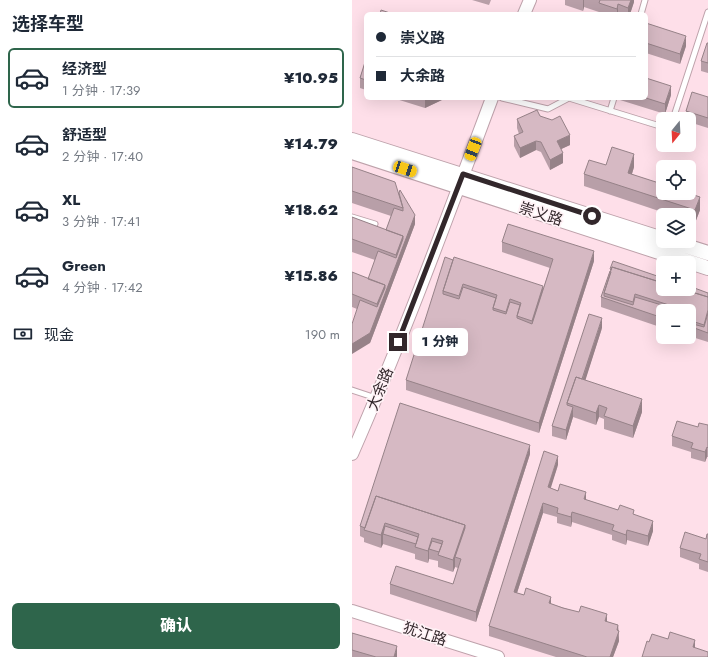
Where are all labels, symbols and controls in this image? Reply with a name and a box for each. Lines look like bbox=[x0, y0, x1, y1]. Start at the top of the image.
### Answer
text: 选择车型 bbox=[12, 11, 84, 37]
text: 崇义路 bbox=[400, 27, 445, 49]
text: 经济型 bbox=[62, 58, 107, 80]
icon: car bbox=[14, 60, 50, 96]
text: 大余路 bbox=[400, 65, 445, 87]
text: ¥10.95 bbox=[284, 67, 338, 89]
text: 1 分钟 · 17:39 bbox=[62, 81, 141, 100]
north arrow bbox=[656, 112, 696, 152]
map controls bbox=[656, 112, 696, 344]
text: 舒适型 bbox=[62, 124, 107, 146]
icon: car bbox=[14, 126, 50, 162]
text: ¥14.79 bbox=[284, 133, 338, 155]
car bbox=[463, 136, 483, 162]
text: 2 分钟 · 17:40 bbox=[62, 147, 143, 166]
car bbox=[392, 160, 418, 178]
button: locate bbox=[656, 160, 696, 200]
text: XL bbox=[62, 189, 80, 211]
icon: car bbox=[14, 192, 50, 228]
street label: 崇义路 bbox=[516, 197, 566, 231]
text: ¥18.62 bbox=[285, 199, 338, 221]
route start bbox=[583, 207, 601, 225]
button: layers bbox=[656, 208, 696, 248]
text: 3 分钟 · 17:41 bbox=[62, 212, 141, 231]
text: Green bbox=[62, 255, 106, 277]
button: + bbox=[656, 256, 696, 296]
icon: car bbox=[14, 258, 50, 294]
text: ¥15.86 bbox=[284, 265, 338, 287]
text: 4 分钟 · 17:42 bbox=[62, 278, 143, 297]
button: − bbox=[656, 304, 696, 344]
icon: cash bbox=[12, 323, 34, 345]
text: 现金 bbox=[44, 324, 74, 346]
text: 190 m bbox=[305, 325, 340, 344]
callout: 1 分钟 bbox=[412, 328, 468, 356]
text: 1 分钟 bbox=[422, 332, 458, 351]
route end bbox=[389, 333, 407, 351]
street label: 大余路 bbox=[361, 364, 399, 414]
button: 确认 bbox=[12, 603, 340, 649]
street label: 犹江路 bbox=[400, 617, 450, 651]

